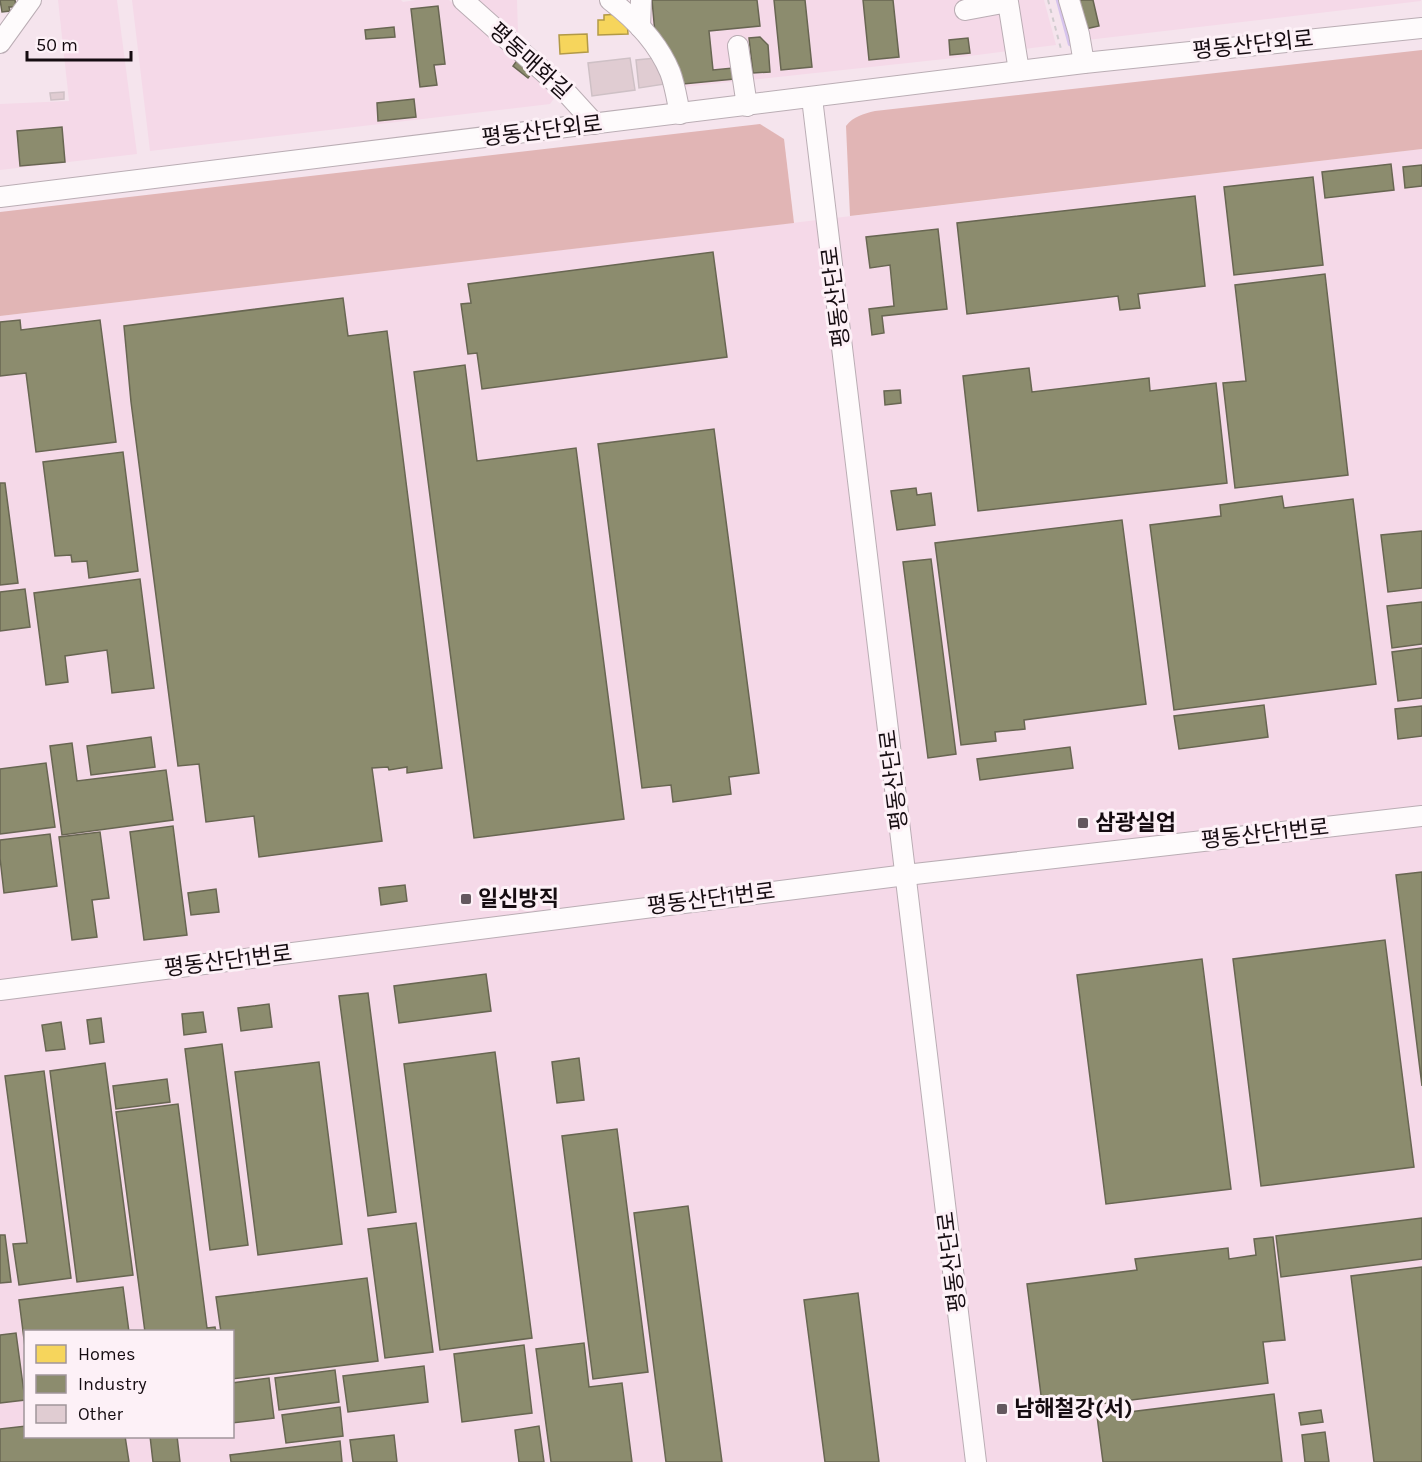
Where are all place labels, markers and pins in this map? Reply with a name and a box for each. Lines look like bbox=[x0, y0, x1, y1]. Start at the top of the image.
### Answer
place label: 삼광실업 bbox=[1095, 810, 1176, 836]
marker: 삼광실업 bbox=[1076, 816, 1090, 830]
place label: 일신방직 bbox=[478, 886, 559, 912]
marker: 일신방직 bbox=[459, 892, 473, 906]
place label: 남해철강(서) bbox=[1014, 1396, 1133, 1422]
marker: 남해철강(서) bbox=[995, 1402, 1009, 1416]

